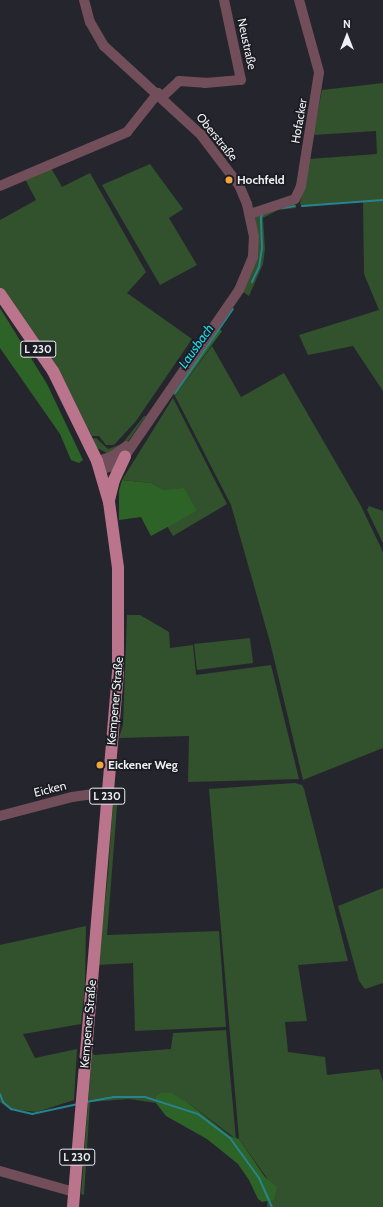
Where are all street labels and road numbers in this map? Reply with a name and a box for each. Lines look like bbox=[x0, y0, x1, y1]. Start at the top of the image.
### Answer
street label: Neustraße bbox=[235, 17, 259, 71]
street label: Hofacker bbox=[288, 98, 310, 144]
street label: Oberstraße bbox=[193, 110, 241, 164]
road number: L 230 bbox=[20, 340, 56, 358]
street label: Kempener Straße bbox=[104, 656, 126, 746]
street label: Eicken bbox=[32, 778, 68, 800]
road number: L 230 bbox=[89, 787, 125, 805]
street label: Kempener Straße bbox=[77, 979, 99, 1069]
road number: L 230 bbox=[59, 1148, 95, 1166]

